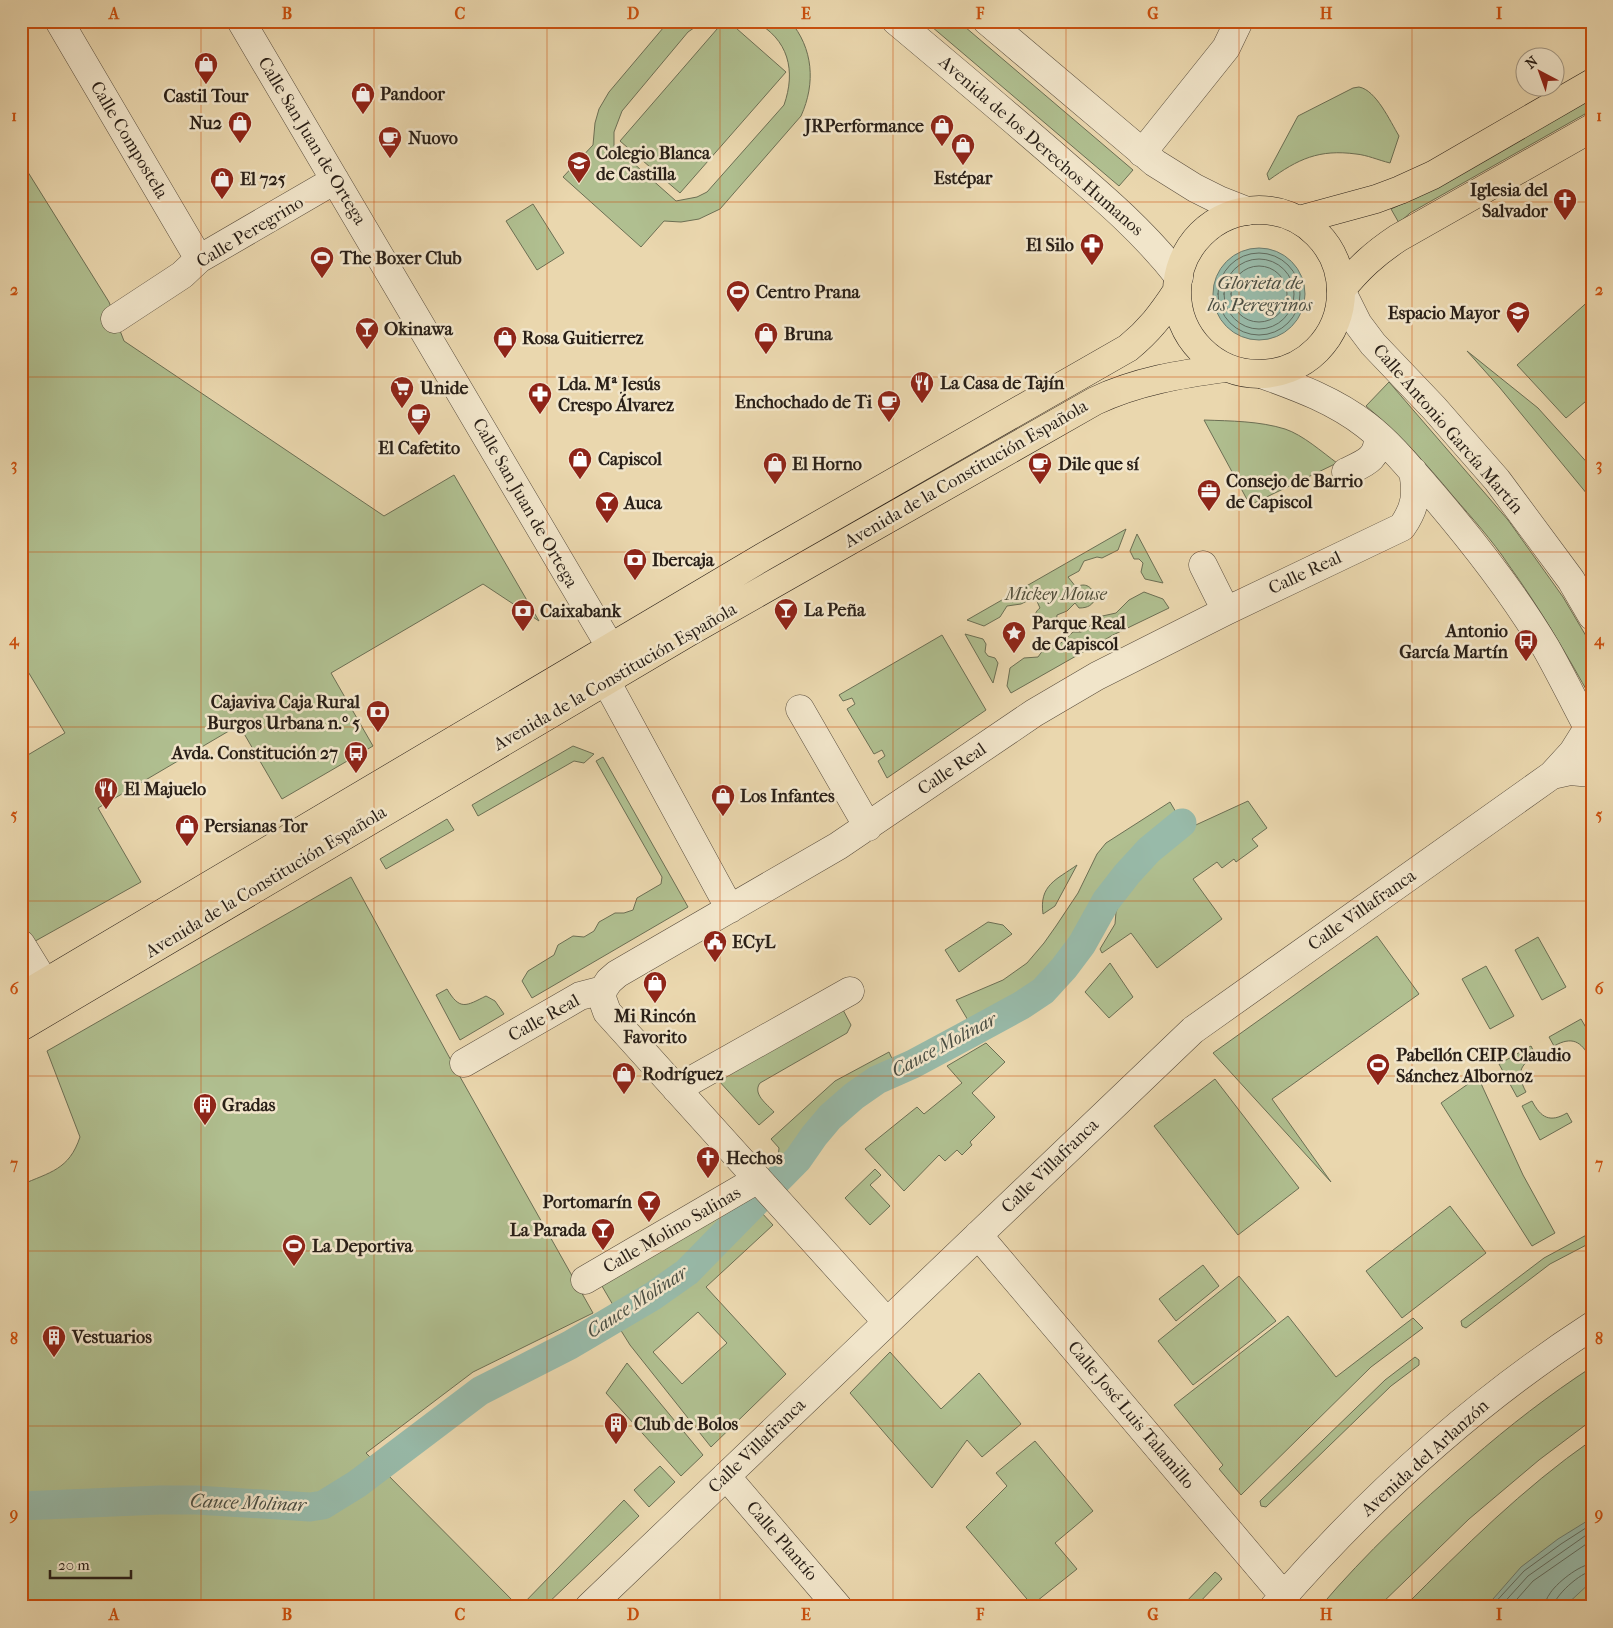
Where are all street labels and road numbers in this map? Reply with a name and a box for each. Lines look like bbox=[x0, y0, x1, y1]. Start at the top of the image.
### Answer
street label: Avenida de los Derechos Humanos bbox=[934, 51, 1148, 241]
street label: Calle San Juan de Ortega bbox=[254, 53, 371, 229]
street label: Calle Compostela bbox=[86, 77, 173, 203]
street label: Calle Peregrino bbox=[193, 192, 307, 272]
street label: Calle Antonio García Martín bbox=[1369, 340, 1528, 519]
street label: Avenida de la Constitución Española bbox=[840, 395, 1092, 553]
street label: Calle San Juan de Ortega bbox=[468, 415, 582, 592]
street label: Calle Real bbox=[1265, 547, 1345, 599]
street label: Avenida de la Constitución Española bbox=[489, 598, 741, 756]
street label: Calle Real bbox=[914, 738, 990, 800]
street label: Avenida de la Constitución Española bbox=[141, 801, 391, 963]
street label: Calle Villafranca bbox=[1304, 865, 1421, 955]
street label: Calle Real bbox=[505, 990, 583, 1046]
street label: Calle Villafranca bbox=[997, 1114, 1103, 1218]
street label: Calle Molino Salinas bbox=[600, 1182, 745, 1278]
street label: Calle José Luis Talamillo bbox=[1063, 1337, 1199, 1493]
street label: Calle Villafranca bbox=[704, 1394, 810, 1498]
street label: Avenida del Arlanzón bbox=[1356, 1395, 1493, 1521]
street label: Calle Plantío bbox=[742, 1497, 822, 1585]

